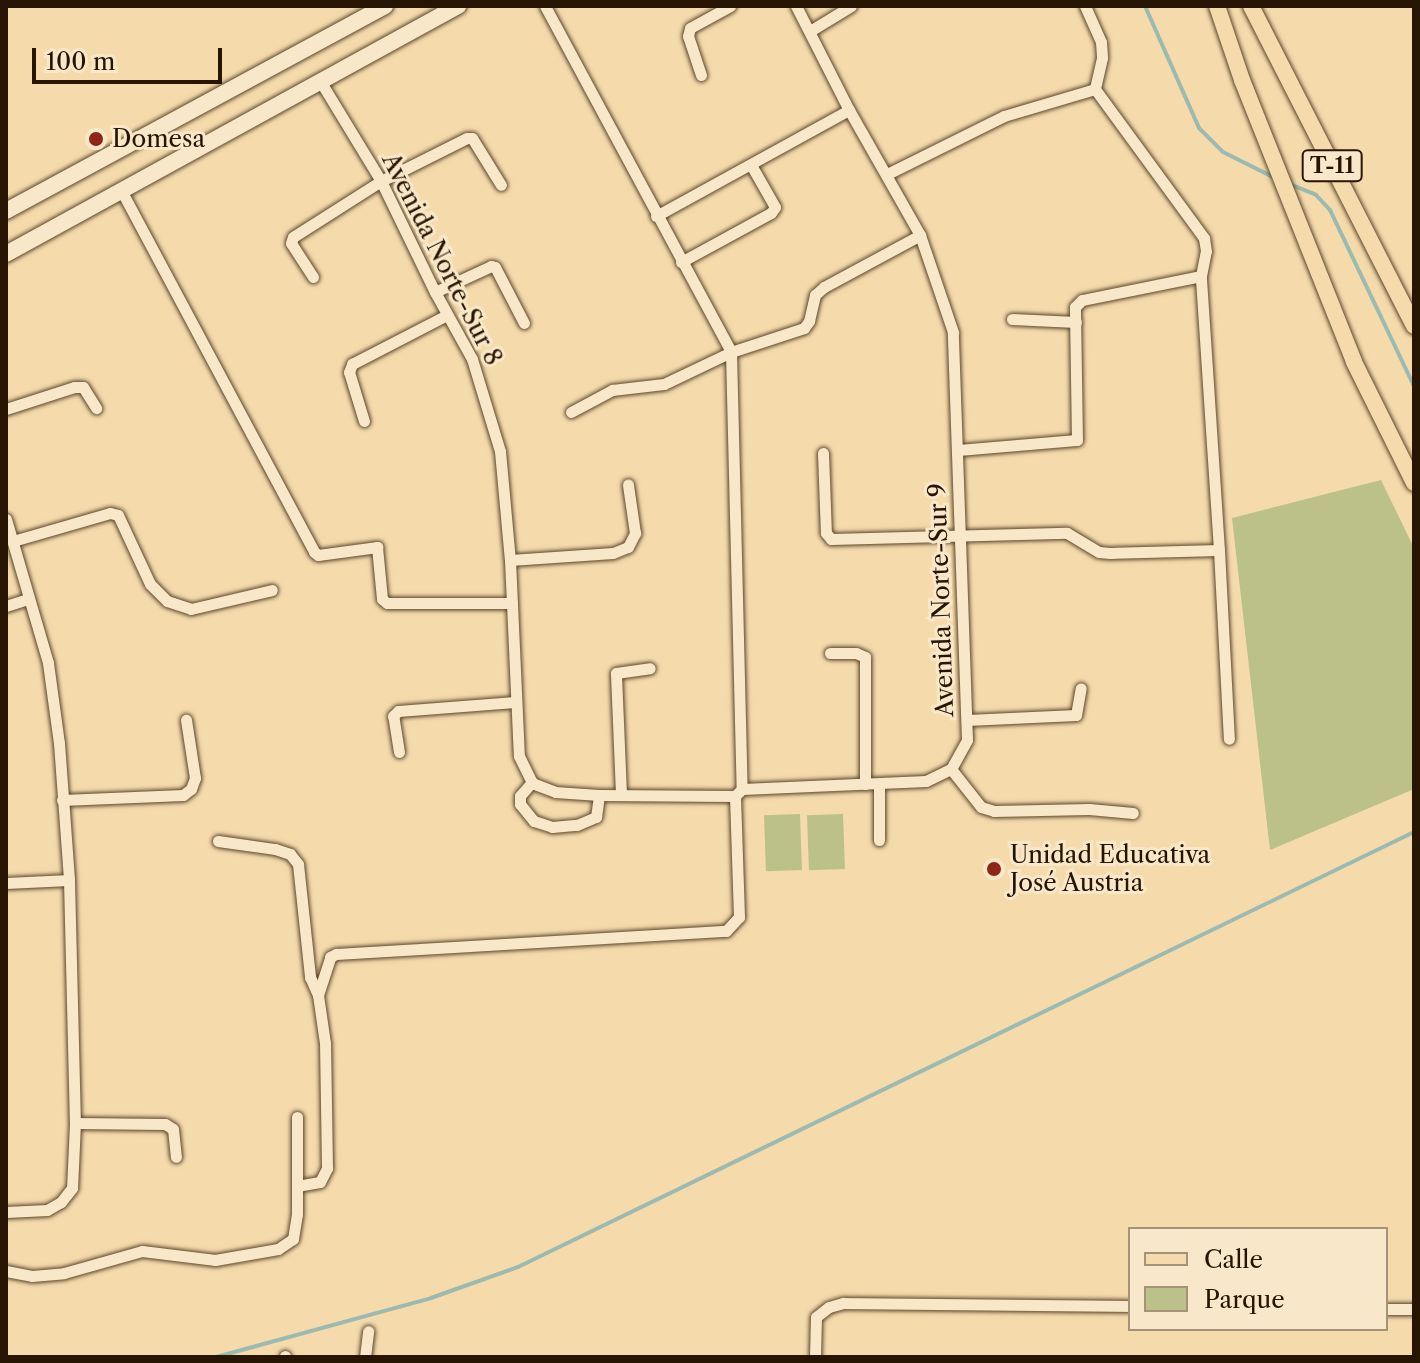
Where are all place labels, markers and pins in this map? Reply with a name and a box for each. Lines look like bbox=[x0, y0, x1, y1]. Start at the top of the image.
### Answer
place label: Domesa bbox=[112, 125, 205, 153]
marker: Domesa bbox=[87, 130, 105, 148]
place label: Unidad Educativa José Austria bbox=[1010, 841, 1210, 897]
marker: Unidad Educativa José Austria bbox=[985, 860, 1003, 878]

